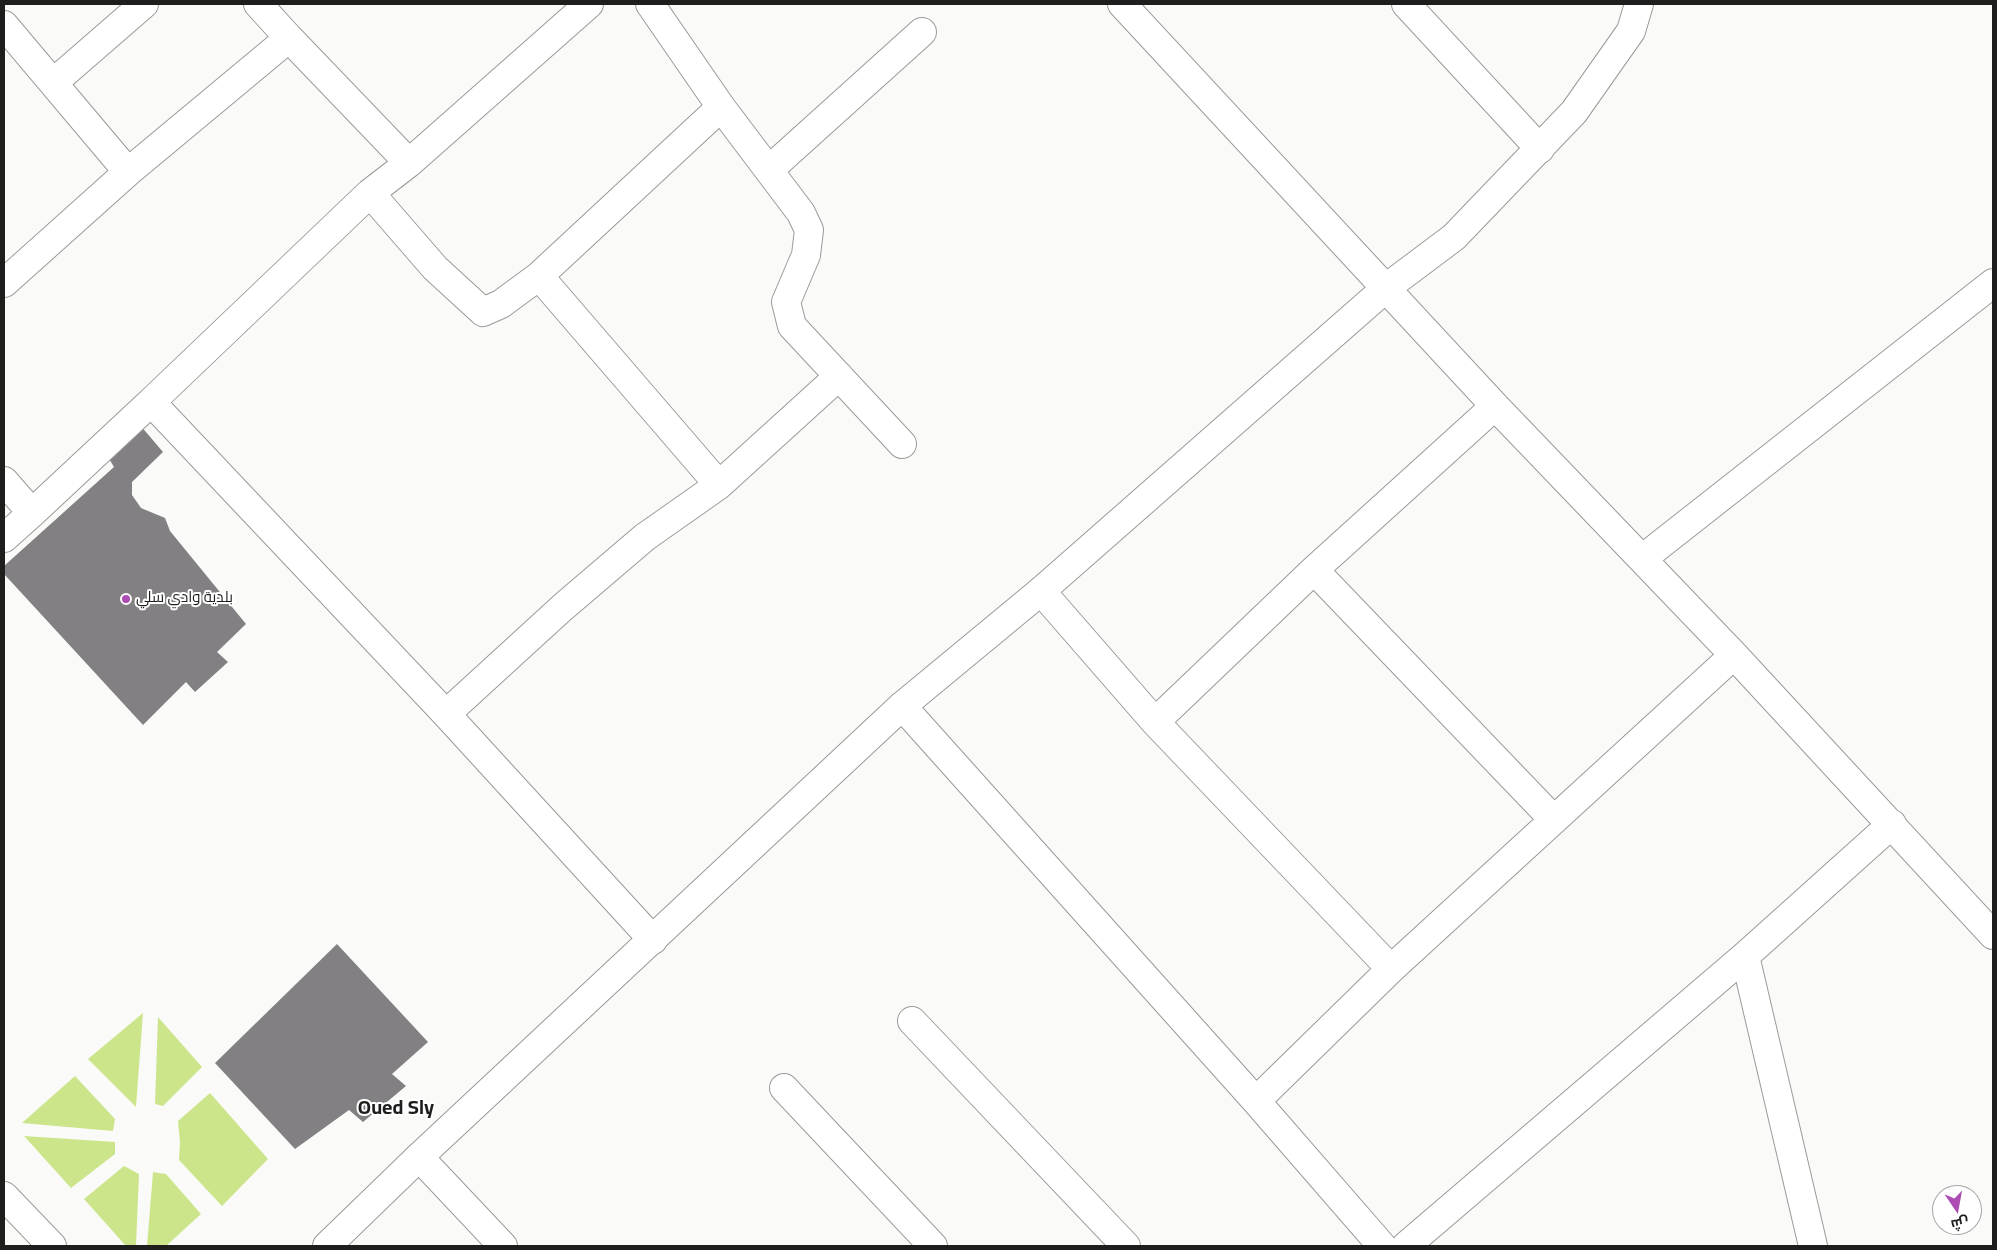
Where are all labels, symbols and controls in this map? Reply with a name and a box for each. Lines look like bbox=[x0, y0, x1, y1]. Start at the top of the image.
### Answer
place label: بلدية وادي سلي bbox=[136, 590, 233, 608]
marker: بلدية وادي سلي bbox=[120, 593, 132, 605]
district label: Oued Sly bbox=[358, 1098, 434, 1122]
north arrow bbox=[1932, 1185, 1982, 1235]
text: ش bbox=[1948, 1209, 1971, 1238]

